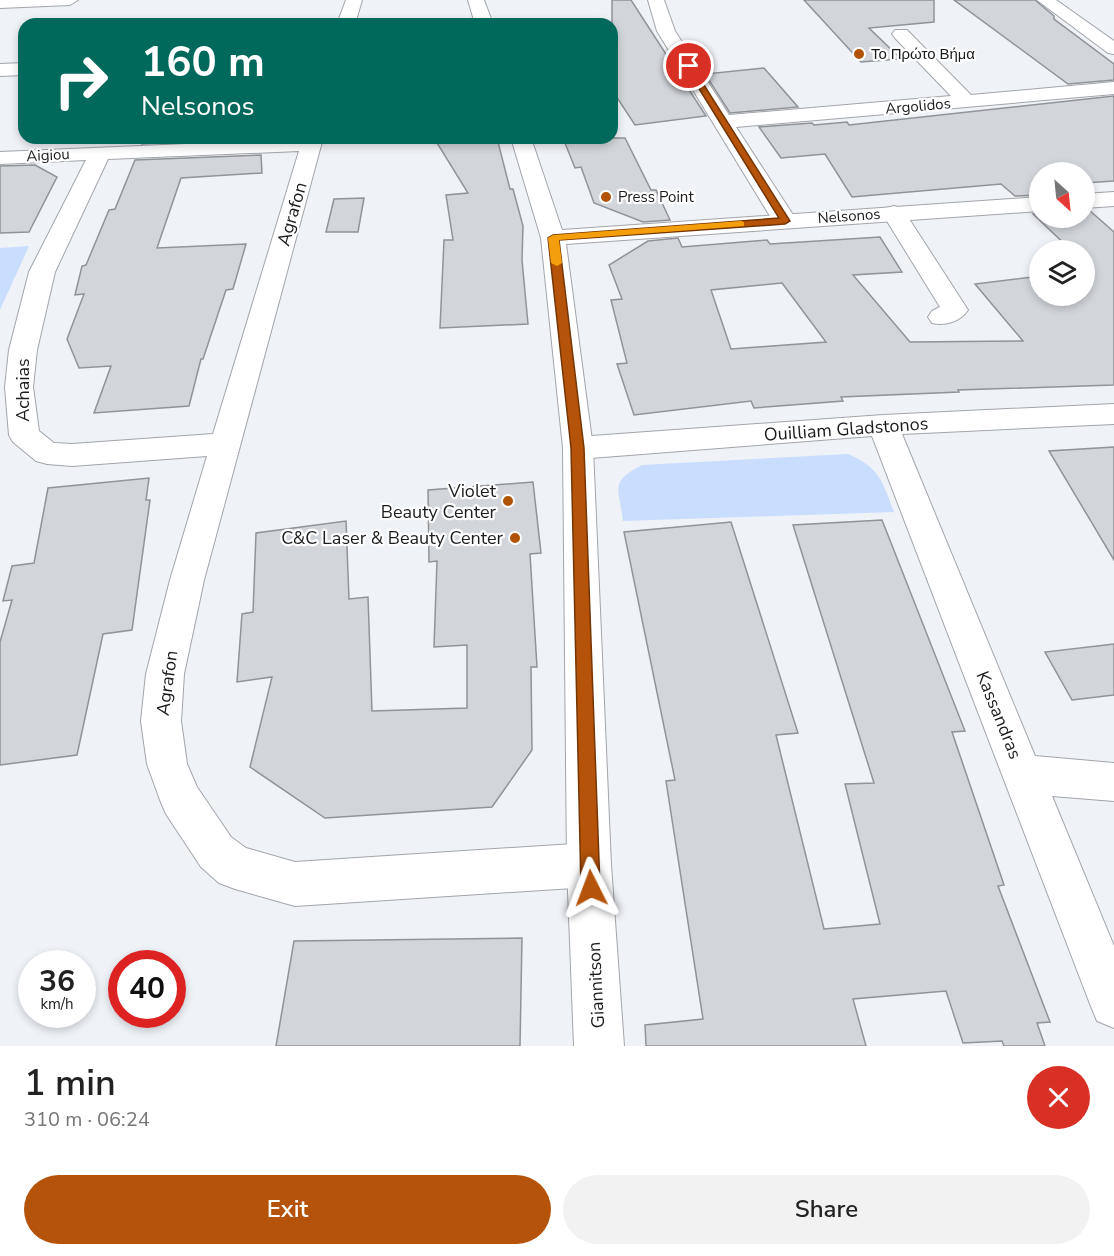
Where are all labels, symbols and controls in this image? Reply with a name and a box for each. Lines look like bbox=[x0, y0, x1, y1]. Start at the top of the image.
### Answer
text: 160 m bbox=[141, 34, 265, 91]
pin bbox=[663, 40, 714, 91]
icon: right bbox=[42, 42, 120, 120]
place label: Το Πρώτο Βήμα bbox=[871, 44, 975, 64]
marker: Το Πρώτο Βήμα bbox=[852, 47, 866, 61]
icon: arrive bbox=[672, 49, 705, 82]
text: Nelsonos bbox=[141, 88, 255, 125]
street label: Argolidos bbox=[884, 93, 952, 119]
street label: Aigiou bbox=[26, 144, 70, 166]
north arrow bbox=[1029, 162, 1095, 228]
map controls bbox=[1029, 162, 1095, 306]
street label: Agrafon bbox=[271, 179, 313, 249]
place label: Press Point bbox=[618, 187, 694, 207]
marker: Press Point bbox=[599, 190, 613, 204]
street label: Nelsonos bbox=[817, 204, 881, 228]
button: layers bbox=[1029, 240, 1095, 306]
street label: Achaias bbox=[11, 358, 35, 422]
street label: Ouilliam Gladstonos bbox=[763, 411, 929, 447]
place label: Violet Beauty Center bbox=[381, 479, 497, 524]
marker: Violet Beauty Center bbox=[501, 494, 515, 508]
place label: C&C Laser & Beauty Center bbox=[281, 526, 504, 550]
marker: C&C Laser & Beauty Center bbox=[508, 531, 522, 545]
street label: Agrafon bbox=[151, 649, 183, 717]
street label: Kassandras bbox=[970, 667, 1028, 763]
position arrow bbox=[559, 856, 623, 920]
street label: Giannitson bbox=[582, 941, 610, 1029]
speed limit sign: 40 bbox=[108, 950, 186, 1028]
text: 36 bbox=[39, 961, 75, 1002]
text: km/h bbox=[40, 994, 74, 1014]
text: 1 min bbox=[24, 1059, 116, 1108]
button: close bbox=[1027, 1066, 1090, 1129]
text: 310 m · 06:24 bbox=[24, 1106, 150, 1133]
button: Exit bbox=[24, 1175, 551, 1244]
button: Share bbox=[563, 1175, 1090, 1244]

